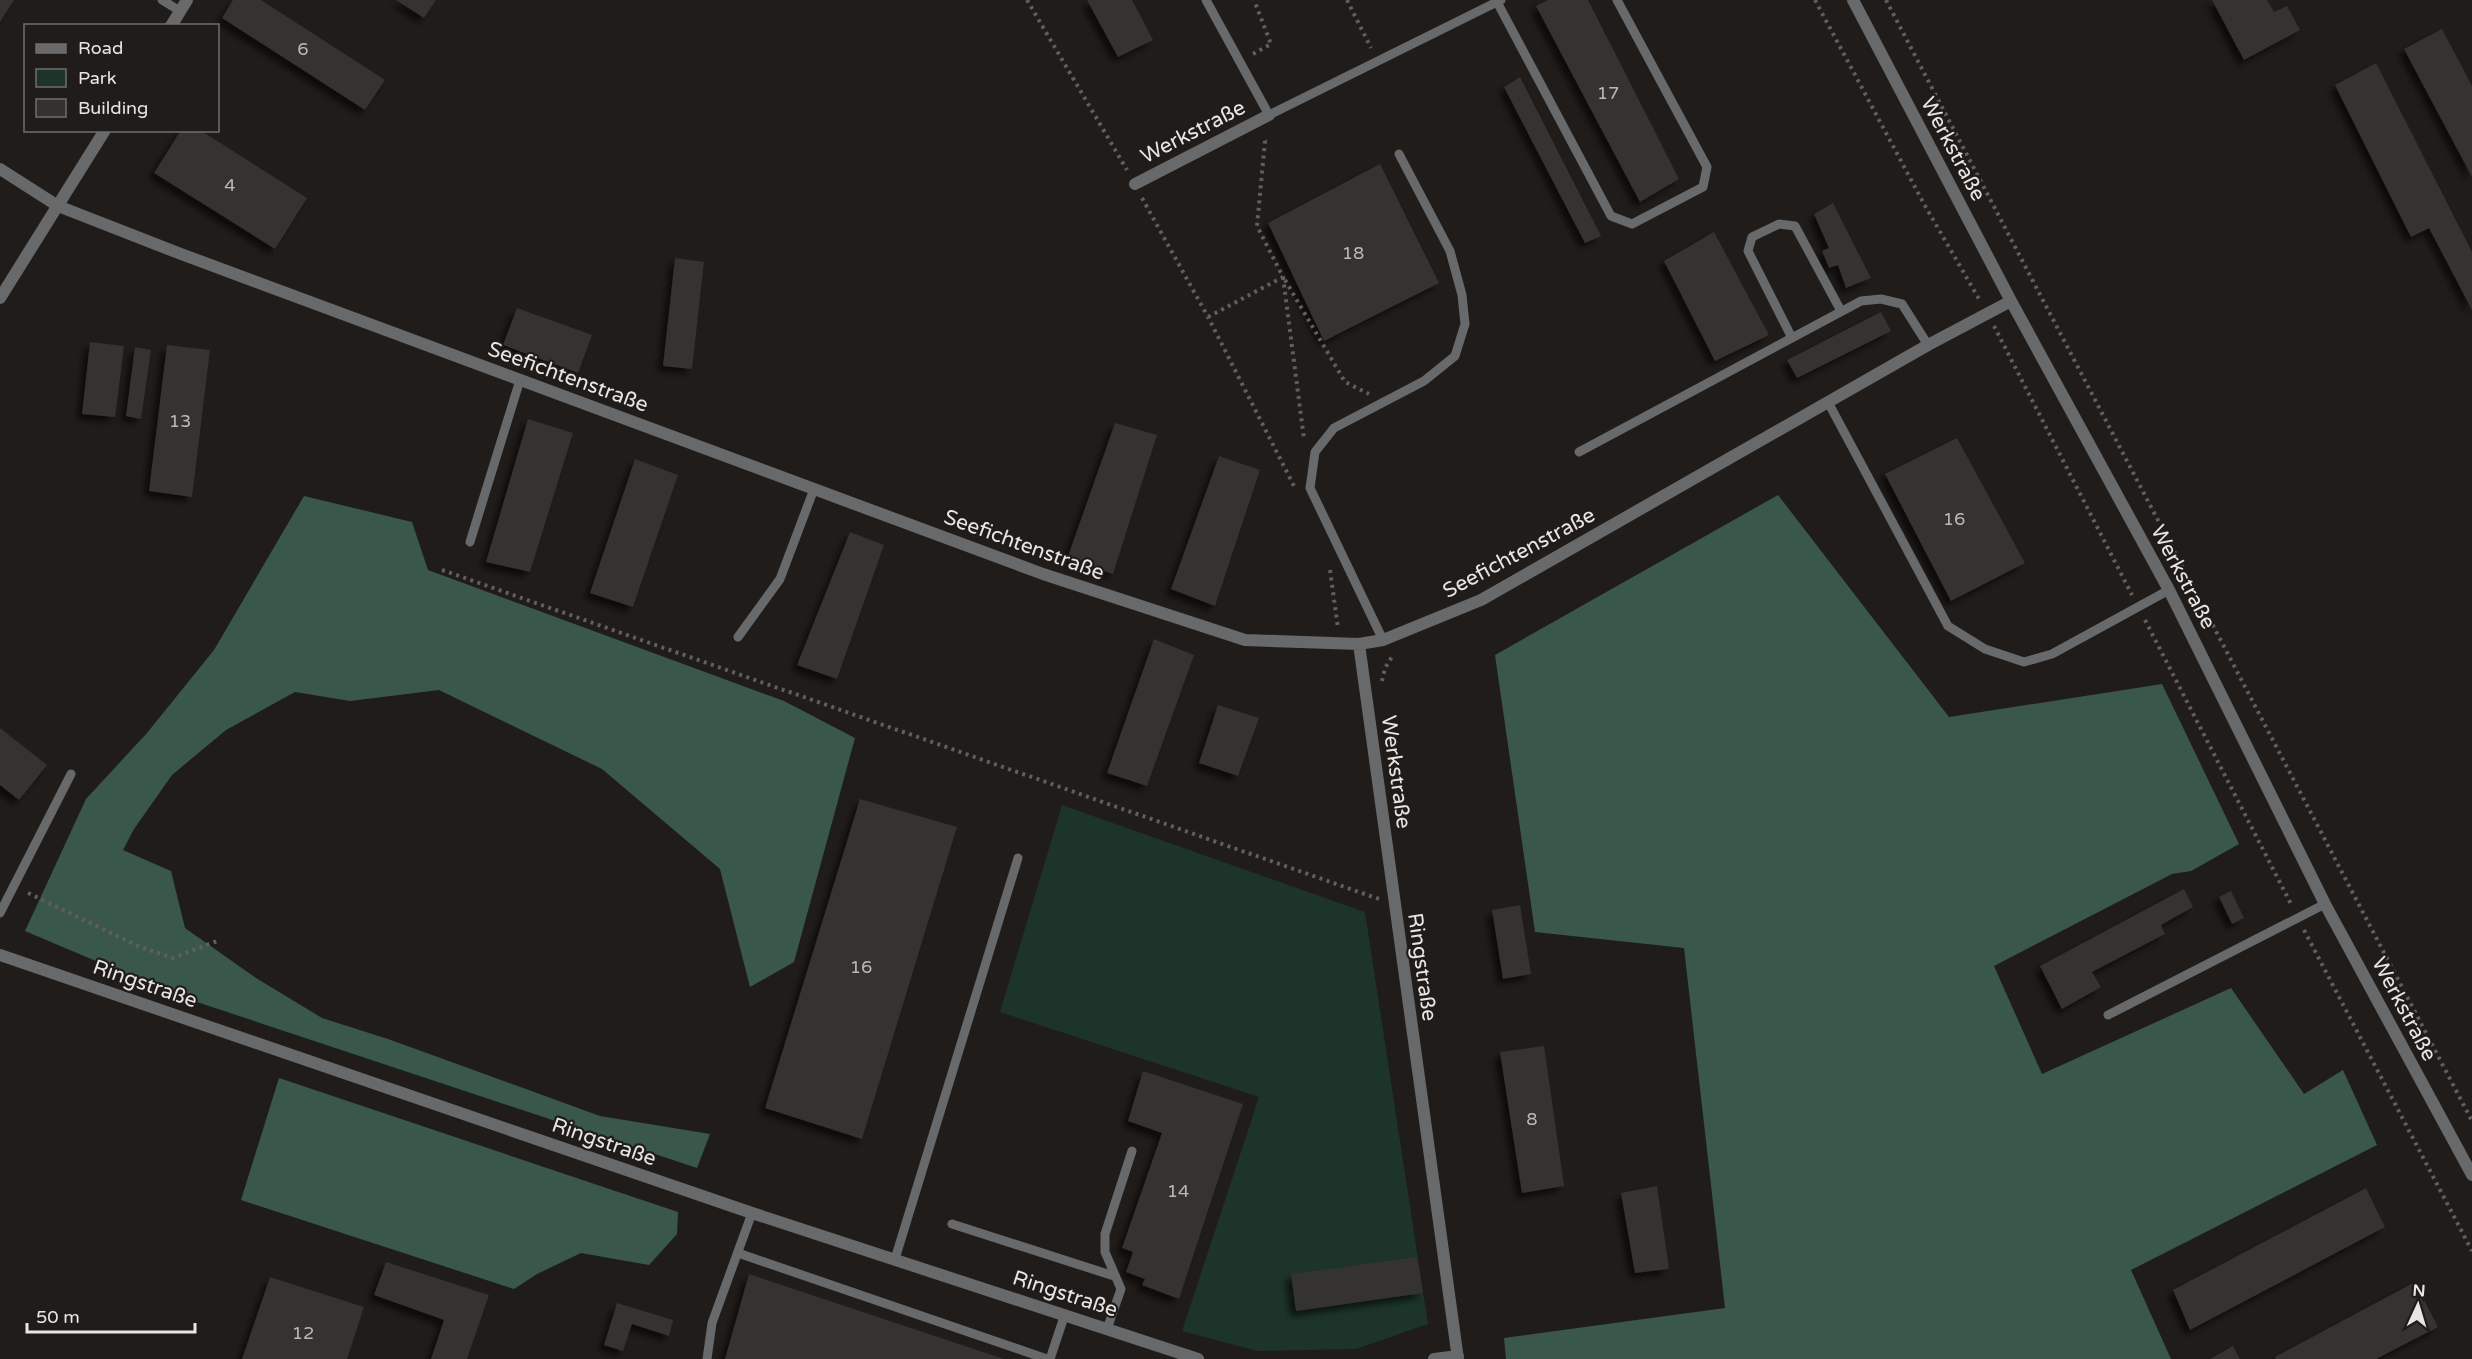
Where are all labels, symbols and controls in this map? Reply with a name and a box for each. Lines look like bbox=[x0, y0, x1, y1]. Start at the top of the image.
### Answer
legend bbox=[24, 24, 219, 132]
text: Road bbox=[78, 37, 123, 59]
house number: 6 bbox=[297, 38, 309, 60]
text: Park bbox=[78, 67, 117, 89]
house number: 17 bbox=[1597, 82, 1619, 104]
street label: Werkstraße bbox=[1915, 93, 1991, 205]
street label: Werkstraße bbox=[1137, 95, 1250, 169]
text: Building bbox=[78, 97, 148, 119]
house number: 4 bbox=[224, 174, 236, 196]
house number: 18 bbox=[1342, 242, 1364, 264]
street label: Seefichtenstraße bbox=[484, 336, 652, 418]
house number: 13 bbox=[169, 410, 191, 432]
street label: Seefichtenstraße bbox=[1439, 502, 1600, 604]
street label: Seefichtenstraße bbox=[940, 504, 1108, 586]
house number: 16 bbox=[1943, 508, 1965, 530]
street label: Werkstraße bbox=[2145, 521, 2221, 633]
street label: Werkstraße bbox=[1376, 714, 1416, 830]
street label: Ringstraße bbox=[1402, 911, 1442, 1023]
street label: Werkstraße bbox=[2366, 953, 2442, 1065]
street label: Ringstraße bbox=[90, 954, 201, 1014]
house number: 16 bbox=[850, 956, 872, 978]
house number: 8 bbox=[1526, 1108, 1538, 1130]
street label: Ringstraße bbox=[549, 1112, 660, 1172]
house number: 14 bbox=[1167, 1180, 1189, 1202]
street label: Ringstraße bbox=[1009, 1265, 1121, 1323]
north arrow bbox=[2388, 1275, 2448, 1335]
text: N bbox=[2412, 1281, 2426, 1301]
scale bar bbox=[27, 1296, 195, 1334]
text: 50 m bbox=[36, 1306, 80, 1328]
house number: 12 bbox=[292, 1322, 314, 1344]

